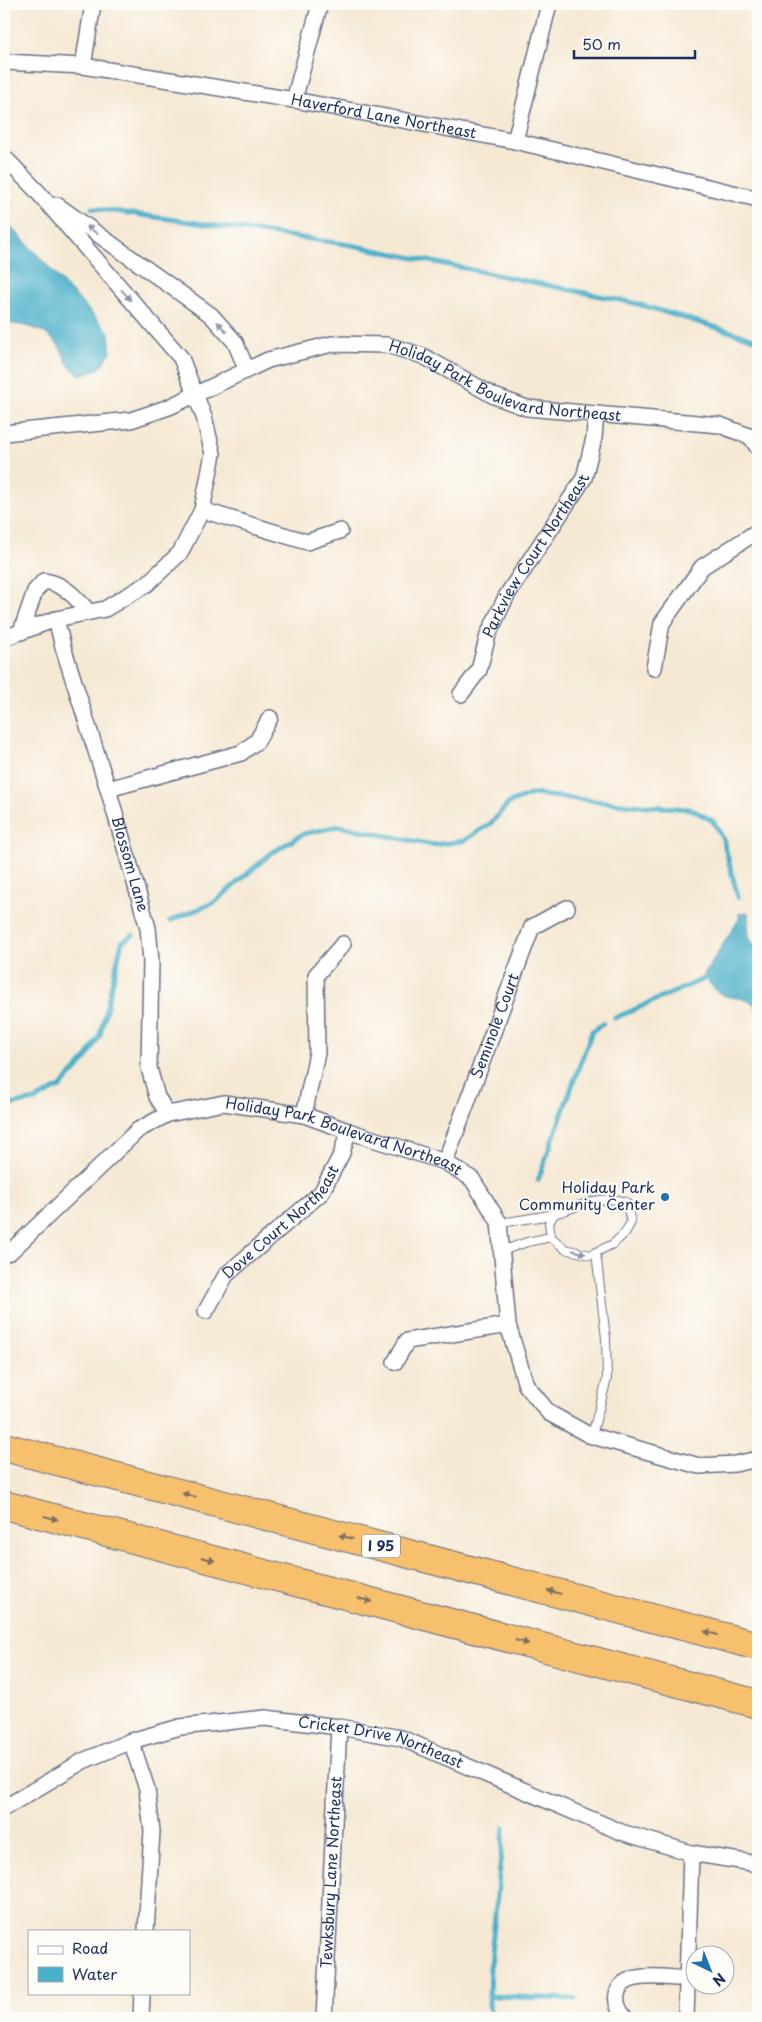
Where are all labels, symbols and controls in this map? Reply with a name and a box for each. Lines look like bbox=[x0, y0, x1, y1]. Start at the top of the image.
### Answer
scale bar bbox=[574, 28, 696, 60]
text: 50 m bbox=[582, 32, 621, 55]
street label: Haverford Lane Northeast bbox=[289, 87, 478, 144]
one-way arrow bbox=[85, 225, 98, 235]
one-way arrow bbox=[120, 288, 132, 300]
one-way arrow bbox=[216, 322, 228, 334]
street label: Holiday Park Boulevard Northeast bbox=[387, 333, 622, 426]
street label: Parkview Court Northeast bbox=[475, 472, 594, 641]
street label: Blossom Lane bbox=[106, 813, 156, 914]
street label: Seminole Court bbox=[464, 970, 524, 1081]
street label: Holiday Park Boulevard Northeast bbox=[224, 1090, 467, 1180]
street label: Dove Court Northeast bbox=[216, 1161, 344, 1284]
place label: Holiday Park Community Center bbox=[519, 1175, 655, 1215]
marker: Holiday Park Community Center bbox=[659, 1191, 671, 1203]
one-way arrow bbox=[571, 1249, 586, 1257]
one-way arrow bbox=[182, 1491, 197, 1499]
one-way arrow bbox=[43, 1514, 58, 1522]
one-way arrow bbox=[339, 1533, 354, 1541]
road number: I 95 bbox=[362, 1534, 400, 1558]
one-way arrow bbox=[201, 1555, 216, 1563]
one-way arrow bbox=[546, 1588, 562, 1596]
one-way arrow bbox=[358, 1597, 373, 1605]
one-way arrow bbox=[704, 1629, 719, 1637]
one-way arrow bbox=[515, 1638, 530, 1646]
street label: Cricket Drive Northeast bbox=[297, 1709, 467, 1773]
street label: Tewksbury Lane Northeast bbox=[314, 1776, 346, 1969]
legend bbox=[28, 1930, 190, 1994]
text: Road bbox=[72, 1936, 108, 1959]
north arrow bbox=[684, 1944, 734, 1994]
text: Water bbox=[72, 1962, 117, 1985]
text: N bbox=[708, 1968, 730, 1991]

